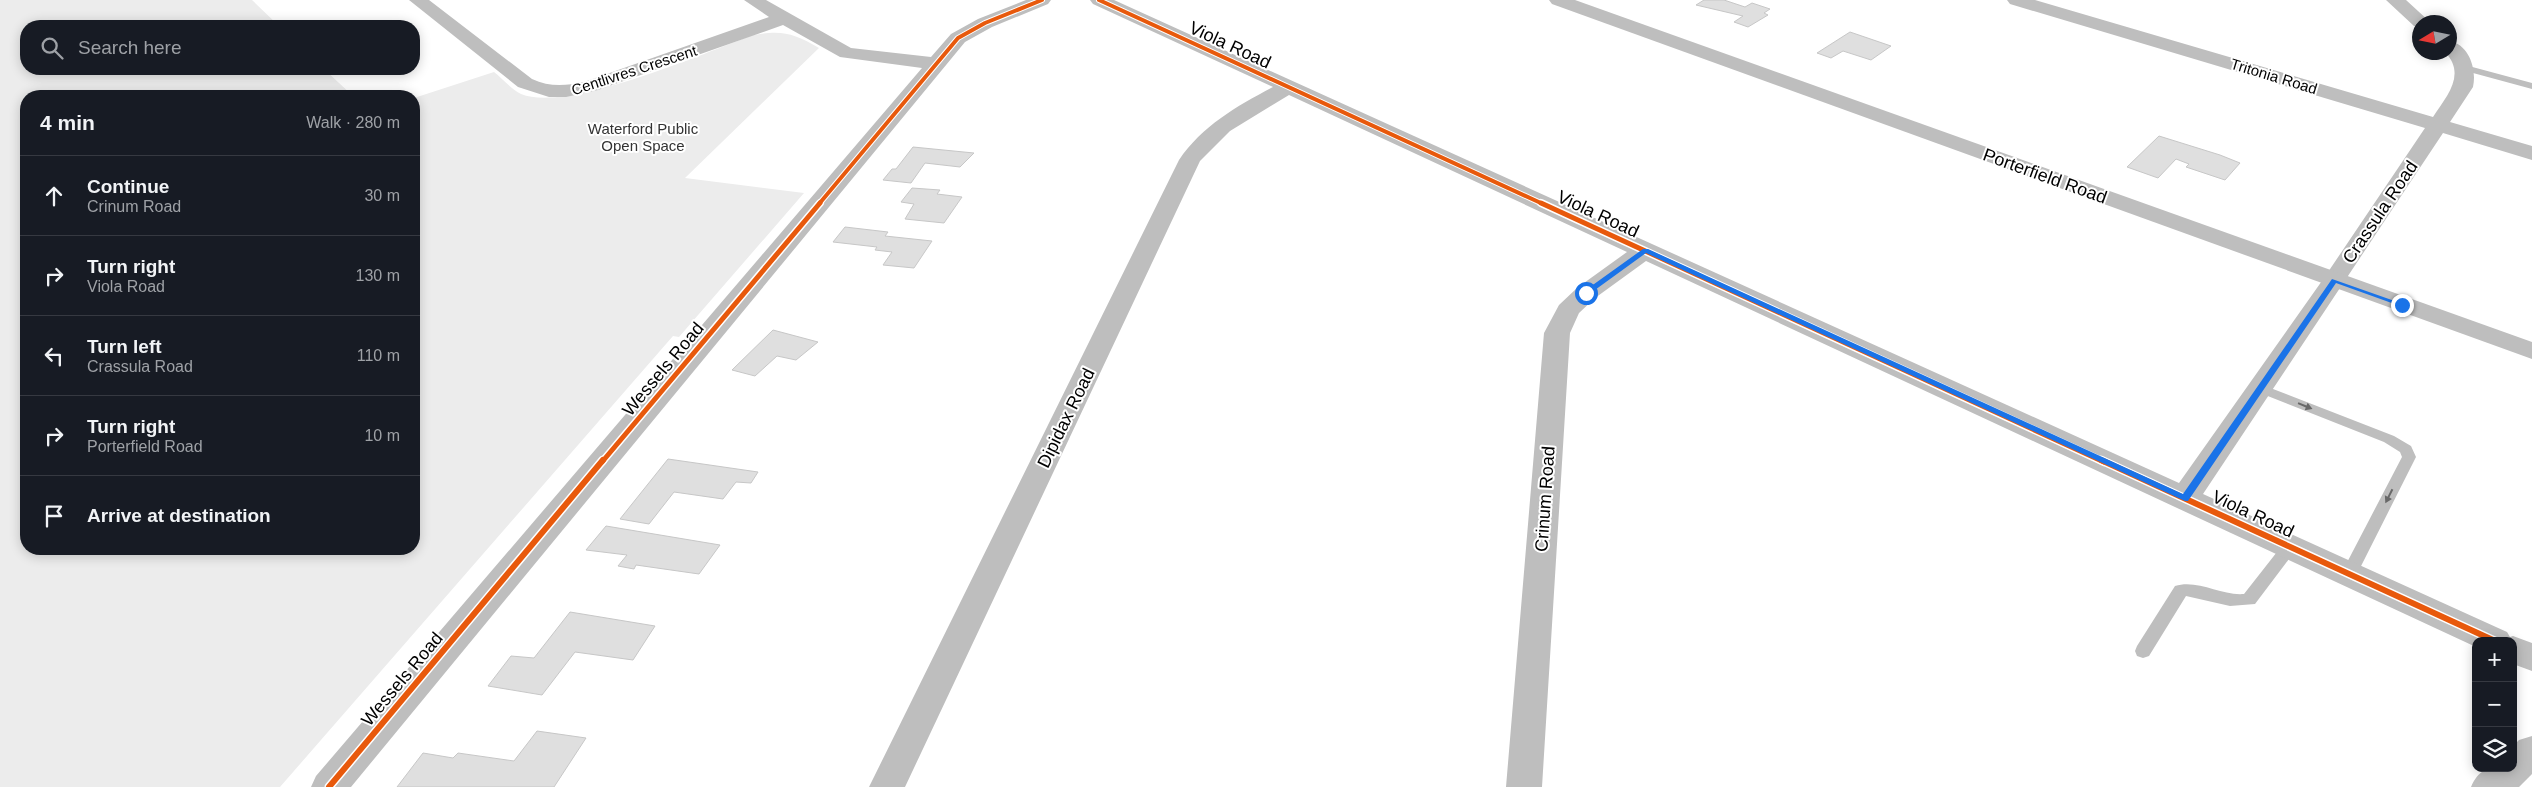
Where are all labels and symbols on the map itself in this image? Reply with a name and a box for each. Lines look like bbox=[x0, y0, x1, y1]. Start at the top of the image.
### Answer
north arrow bbox=[2412, 15, 2457, 60]
street label: Viola Road bbox=[1186, 17, 1274, 73]
street label: Centlivres Crescent bbox=[569, 41, 700, 98]
street label: Tritonia Road bbox=[2229, 55, 2319, 97]
park label: Waterford Public Open Space bbox=[588, 120, 699, 154]
street label: Porterfield Road bbox=[1980, 144, 2110, 208]
street label: Crassula Road bbox=[2338, 157, 2422, 267]
street label: Viola Road bbox=[1554, 186, 1642, 242]
route start bbox=[1575, 282, 1598, 305]
route end bbox=[2391, 294, 2414, 317]
street label: Wessels Road bbox=[618, 318, 708, 420]
street label: Dipidax Road bbox=[1033, 365, 1099, 471]
one-way arrow bbox=[2298, 402, 2312, 410]
street label: Crinum Road bbox=[1531, 445, 1559, 553]
street label: Viola Road bbox=[2209, 486, 2297, 542]
one-way arrow bbox=[2385, 489, 2393, 503]
street label: Wessels Road bbox=[357, 628, 447, 730]

